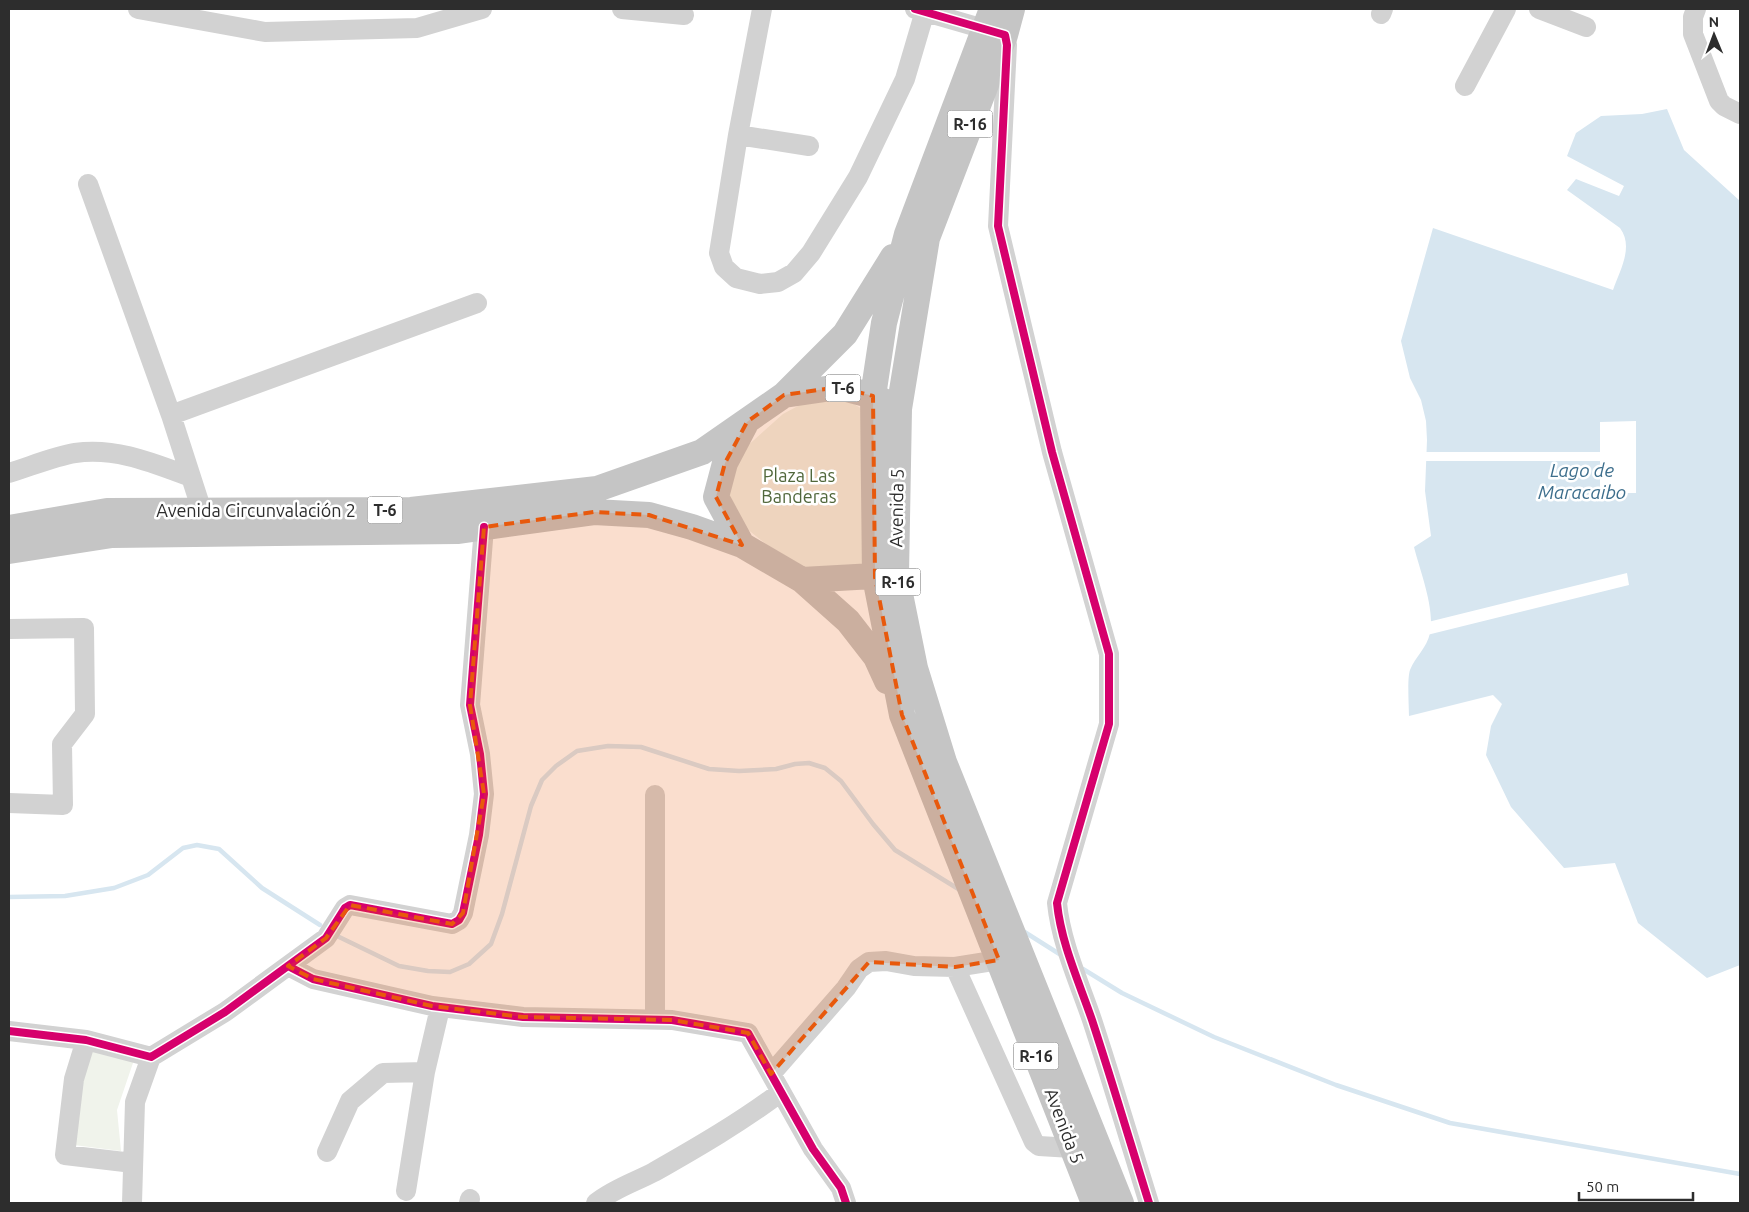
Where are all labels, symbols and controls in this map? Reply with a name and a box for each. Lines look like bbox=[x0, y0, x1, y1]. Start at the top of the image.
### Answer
north arrow bbox=[1689, 10, 1739, 60]
text: N bbox=[1708, 14, 1719, 30]
road number: R-16 bbox=[948, 110, 992, 138]
road number: T-6 bbox=[826, 374, 860, 402]
water label: Lago de Maracaibo bbox=[1538, 459, 1626, 503]
park label: Plaza Las Banderas bbox=[761, 465, 837, 506]
street label: Avenida 5 bbox=[885, 468, 907, 548]
road number: T-6 bbox=[368, 496, 402, 524]
street label: Avenida Circunvalación 2 bbox=[156, 500, 356, 520]
road number: R-16 bbox=[876, 568, 920, 596]
road number: R-16 bbox=[1014, 1042, 1058, 1070]
street label: Avenida 5 bbox=[1041, 1085, 1088, 1166]
scale bar bbox=[1579, 1170, 1693, 1202]
text: 50 m bbox=[1586, 1178, 1619, 1195]

